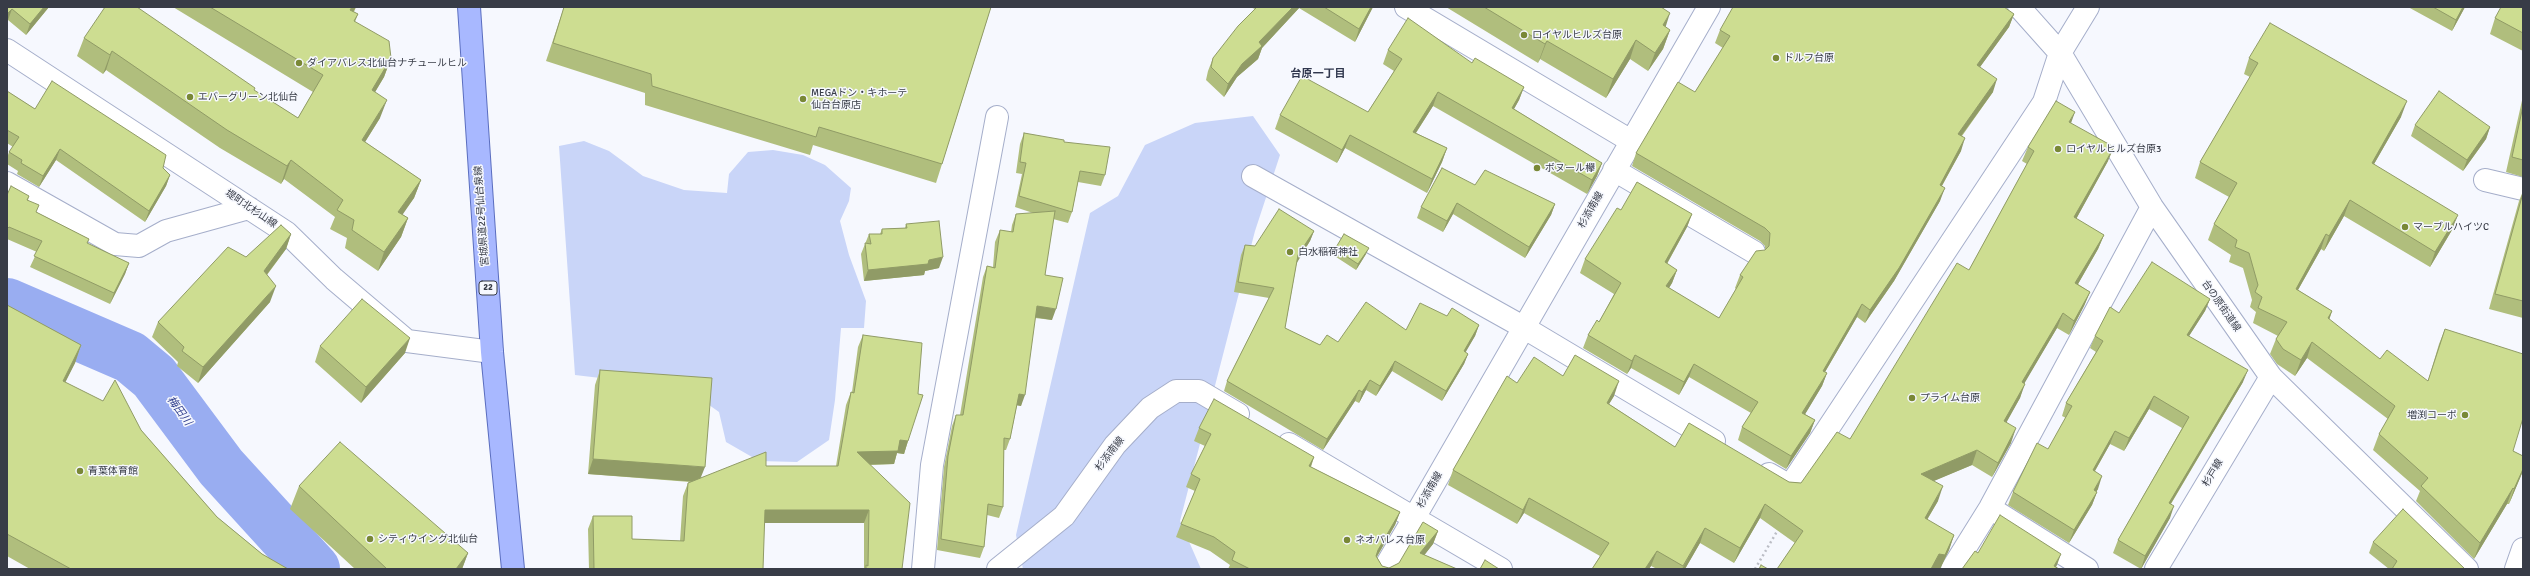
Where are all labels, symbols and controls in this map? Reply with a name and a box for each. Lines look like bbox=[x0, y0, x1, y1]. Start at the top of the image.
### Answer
place label: ロイヤルヒルズ台原 bbox=[1532, 29, 1622, 41]
marker: ロイヤルヒルズ台原 bbox=[1519, 30, 1529, 40]
place label: ドルフ台原 bbox=[1784, 52, 1834, 64]
marker: ドルフ台原 bbox=[1771, 53, 1781, 63]
place label: ダイアパレス北仙台ナチュールヒル bbox=[307, 57, 467, 69]
marker: ダイアパレス北仙台ナチュールヒル bbox=[294, 58, 304, 68]
district label: 台原一丁目 bbox=[1291, 67, 1345, 81]
place label: MEGAドン・キホーテ 仙台台原店 bbox=[811, 87, 907, 110]
place label: エバーグリーン北仙台 bbox=[198, 91, 298, 103]
marker: エバーグリーン北仙台 bbox=[185, 92, 195, 102]
marker: MEGAドン・キホーテ 仙台台原店 bbox=[798, 94, 808, 104]
place label: ロイヤルヒルズ台原3 bbox=[2066, 143, 2161, 155]
marker: ロイヤルヒルズ台原3 bbox=[2053, 144, 2063, 154]
place label: ボヌール欅 bbox=[1545, 162, 1595, 174]
marker: ボヌール欅 bbox=[1532, 163, 1542, 173]
street label: 宮城県道22号仙台泉線 bbox=[472, 165, 492, 267]
street label: 堤町北杉山線 bbox=[223, 187, 279, 231]
street label: 杉添南線 bbox=[1576, 190, 1606, 230]
place label: マーブルハイツC bbox=[2413, 221, 2489, 233]
marker: マーブルハイツC bbox=[2400, 222, 2410, 232]
place label: 白水稲荷神社 bbox=[1298, 246, 1358, 258]
marker: 白水稲荷神社 bbox=[1285, 247, 1295, 257]
street label: 台の原街道線 bbox=[2199, 278, 2243, 334]
road number: 22 bbox=[479, 281, 497, 295]
place label: プライム台原 bbox=[1920, 392, 1980, 404]
marker: プライム台原 bbox=[1907, 393, 1917, 403]
water label: 梅田川 bbox=[164, 394, 194, 428]
place label: 増渕コーポ bbox=[2407, 409, 2457, 421]
marker: 増渕コーポ bbox=[2460, 410, 2470, 420]
street label: 杉添南線 bbox=[1093, 435, 1127, 473]
street label: 杉戸線 bbox=[2200, 457, 2226, 489]
place label: 青葉体育館 bbox=[88, 465, 138, 477]
marker: 青葉体育館 bbox=[75, 466, 85, 476]
street label: 杉添南線 bbox=[1415, 470, 1445, 510]
place label: シティウイング北仙台 bbox=[378, 533, 478, 545]
marker: シティウイング北仙台 bbox=[365, 534, 375, 544]
place label: ネオパレス台原 bbox=[1355, 534, 1425, 546]
marker: ネオパレス台原 bbox=[1342, 535, 1352, 545]

